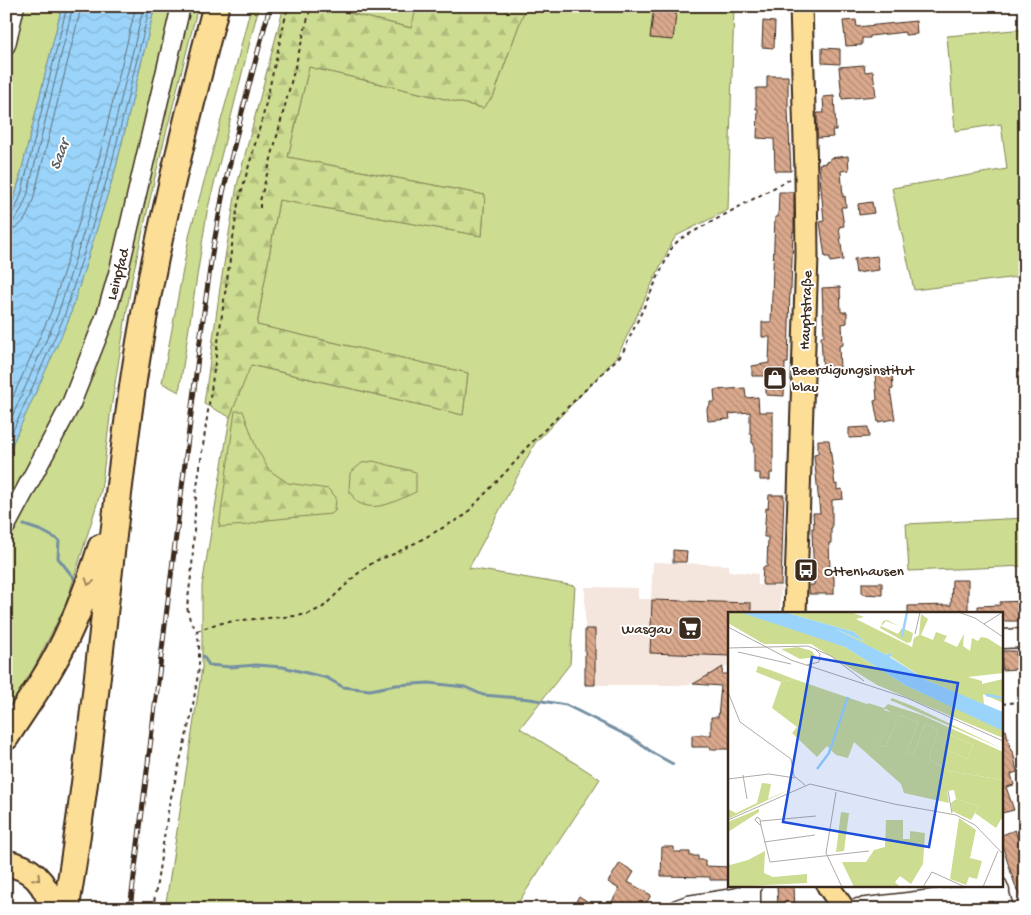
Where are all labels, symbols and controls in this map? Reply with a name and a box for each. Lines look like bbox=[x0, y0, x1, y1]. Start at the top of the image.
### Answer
water label: Saar bbox=[47, 134, 77, 173]
street label: Leinpfad bbox=[103, 246, 135, 302]
street label: Hauptstraße bbox=[797, 270, 817, 350]
place label: Beerdigungsinstitut blau bbox=[791, 362, 916, 397]
shop icon: Beerdigungsinstitut blau bbox=[762, 365, 788, 391]
bus stop icon: Ottenhausen bbox=[793, 557, 819, 583]
place label: Ottenhausen bbox=[824, 563, 904, 581]
one-way arrow bbox=[85, 577, 95, 585]
inset map bbox=[728, 612, 1004, 888]
supermarket icon: Wasgau bbox=[677, 615, 703, 641]
place label: Wasgau bbox=[621, 621, 672, 639]
one-way arrow bbox=[31, 873, 40, 882]

